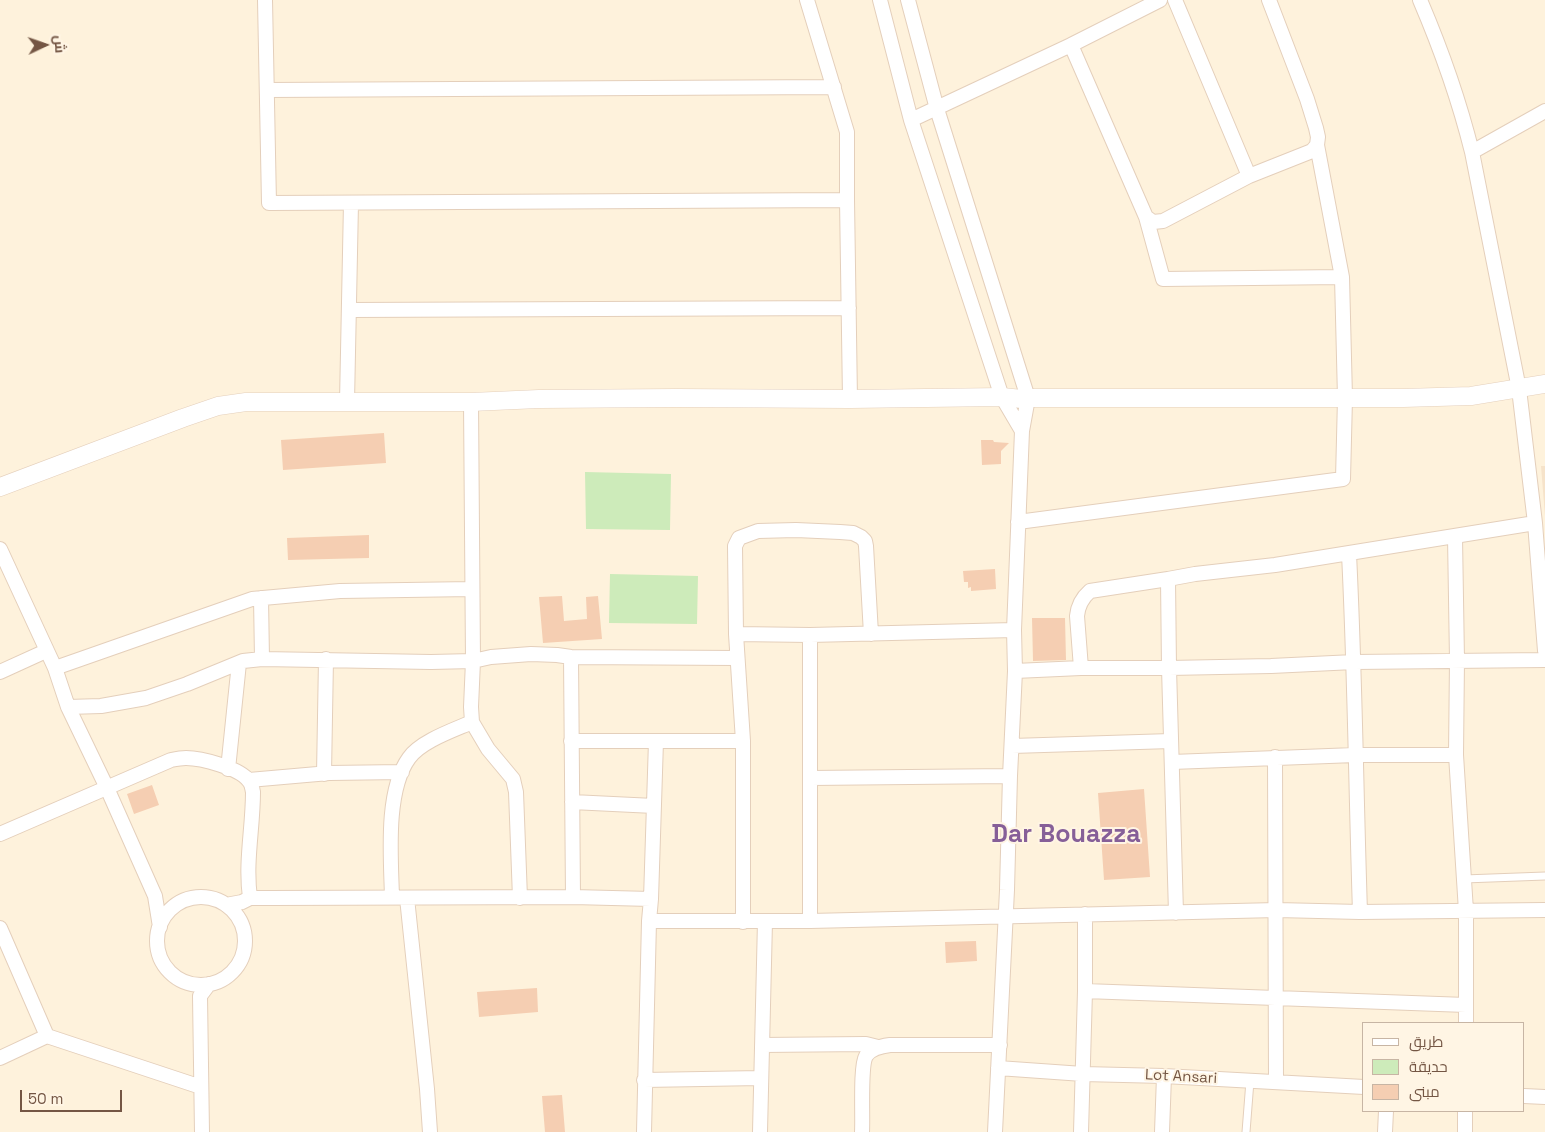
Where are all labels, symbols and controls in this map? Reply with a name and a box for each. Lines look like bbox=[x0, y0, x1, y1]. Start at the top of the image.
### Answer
north arrow bbox=[20, 20, 70, 70]
text: ش bbox=[51, 35, 69, 54]
district label: Dar Bouazza bbox=[991, 820, 1141, 850]
legend bbox=[1362, 1022, 1525, 1112]
text: طريق bbox=[1409, 1032, 1443, 1051]
text: حديقة bbox=[1409, 1057, 1448, 1076]
street label: Lot Ansari bbox=[1144, 1066, 1218, 1088]
scale bar bbox=[22, 1080, 125, 1112]
text: مبنى bbox=[1409, 1082, 1440, 1101]
text: 50 m bbox=[28, 1089, 63, 1108]

